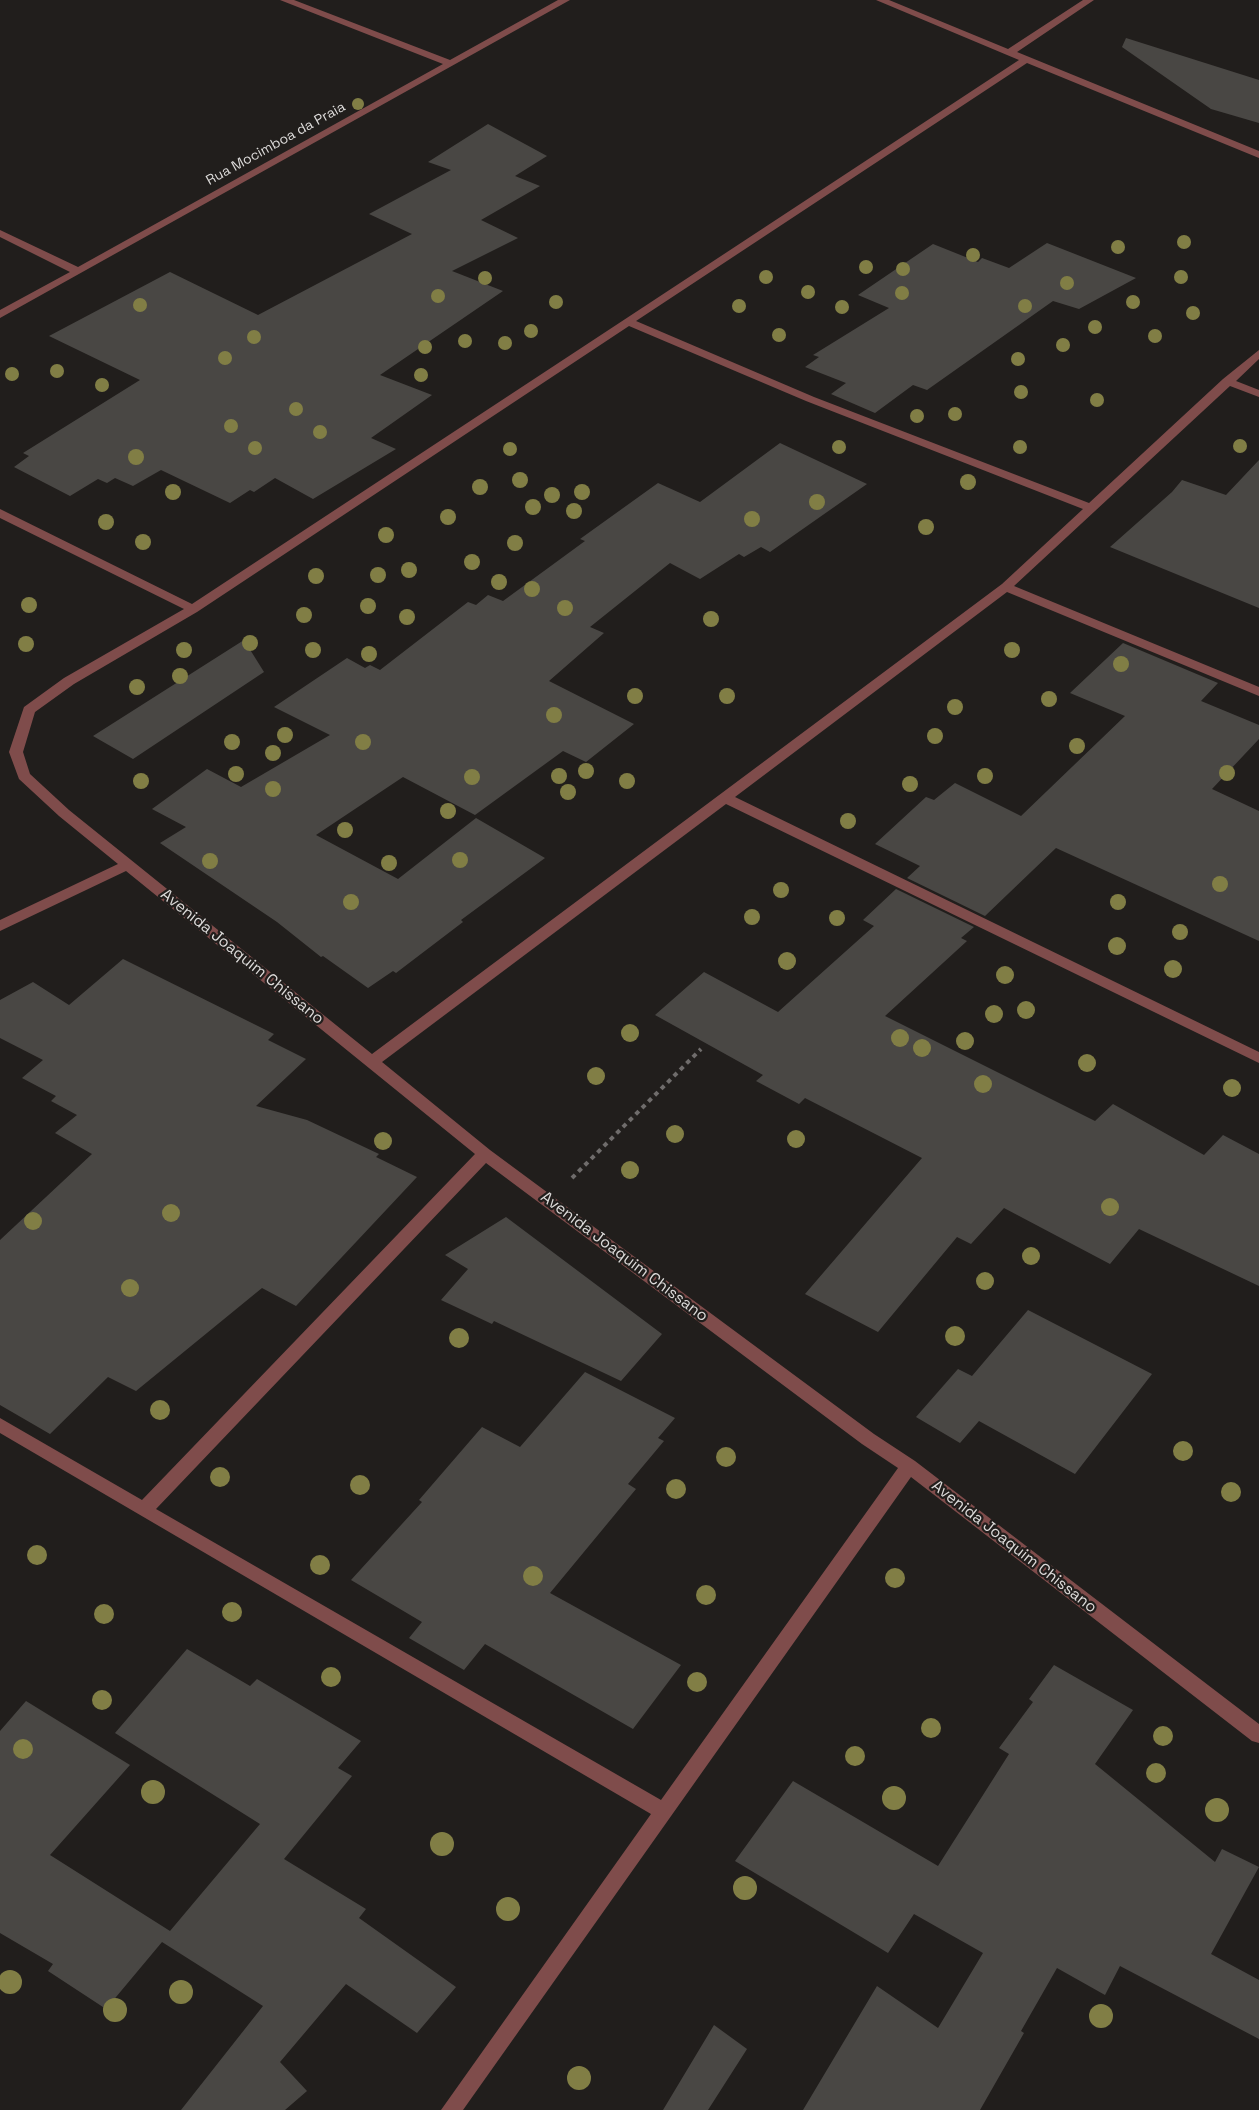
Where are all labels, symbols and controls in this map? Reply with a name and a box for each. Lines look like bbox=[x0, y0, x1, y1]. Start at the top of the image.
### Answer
street label: Rua Mocimboa da Praia bbox=[203, 99, 349, 189]
street label: Avenida Joaquim Chissano bbox=[157, 885, 327, 1029]
street label: Avenida Joaquim Chissano bbox=[537, 1188, 711, 1326]
street label: Avenida Joaquim Chissano bbox=[928, 1477, 1100, 1617]

